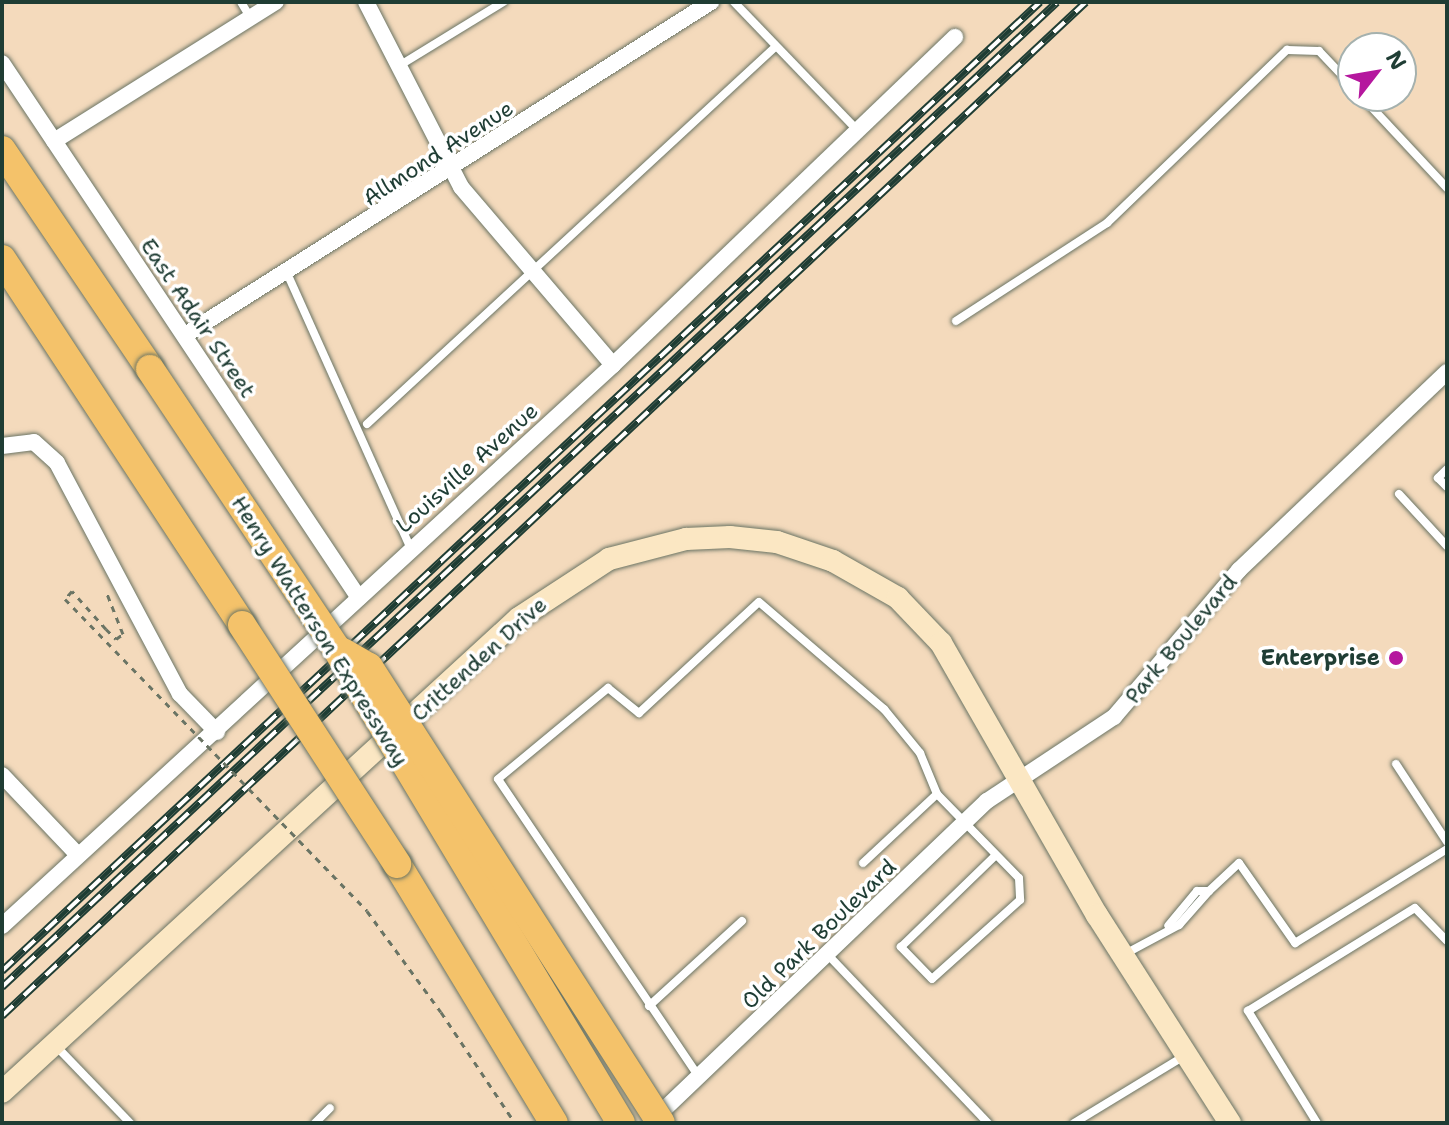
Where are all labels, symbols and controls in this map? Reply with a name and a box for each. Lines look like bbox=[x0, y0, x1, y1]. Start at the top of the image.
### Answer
north arrow bbox=[1337, 32, 1417, 112]
text: N bbox=[1379, 45, 1413, 75]
street label: Allmond Avenue bbox=[358, 95, 518, 211]
street label: East Adair Street bbox=[135, 233, 261, 403]
street label: Louisville Avenue bbox=[391, 397, 543, 539]
street label: Henry Watterson Expressway bbox=[226, 491, 414, 771]
street label: Park Boulevard bbox=[1119, 569, 1243, 709]
street label: Crittenden Drive bbox=[406, 591, 552, 727]
place label: Enterprise bbox=[1260, 645, 1380, 671]
marker: Enterprise bbox=[1387, 649, 1405, 667]
street label: Old Park Boulevard bbox=[736, 854, 902, 1014]

